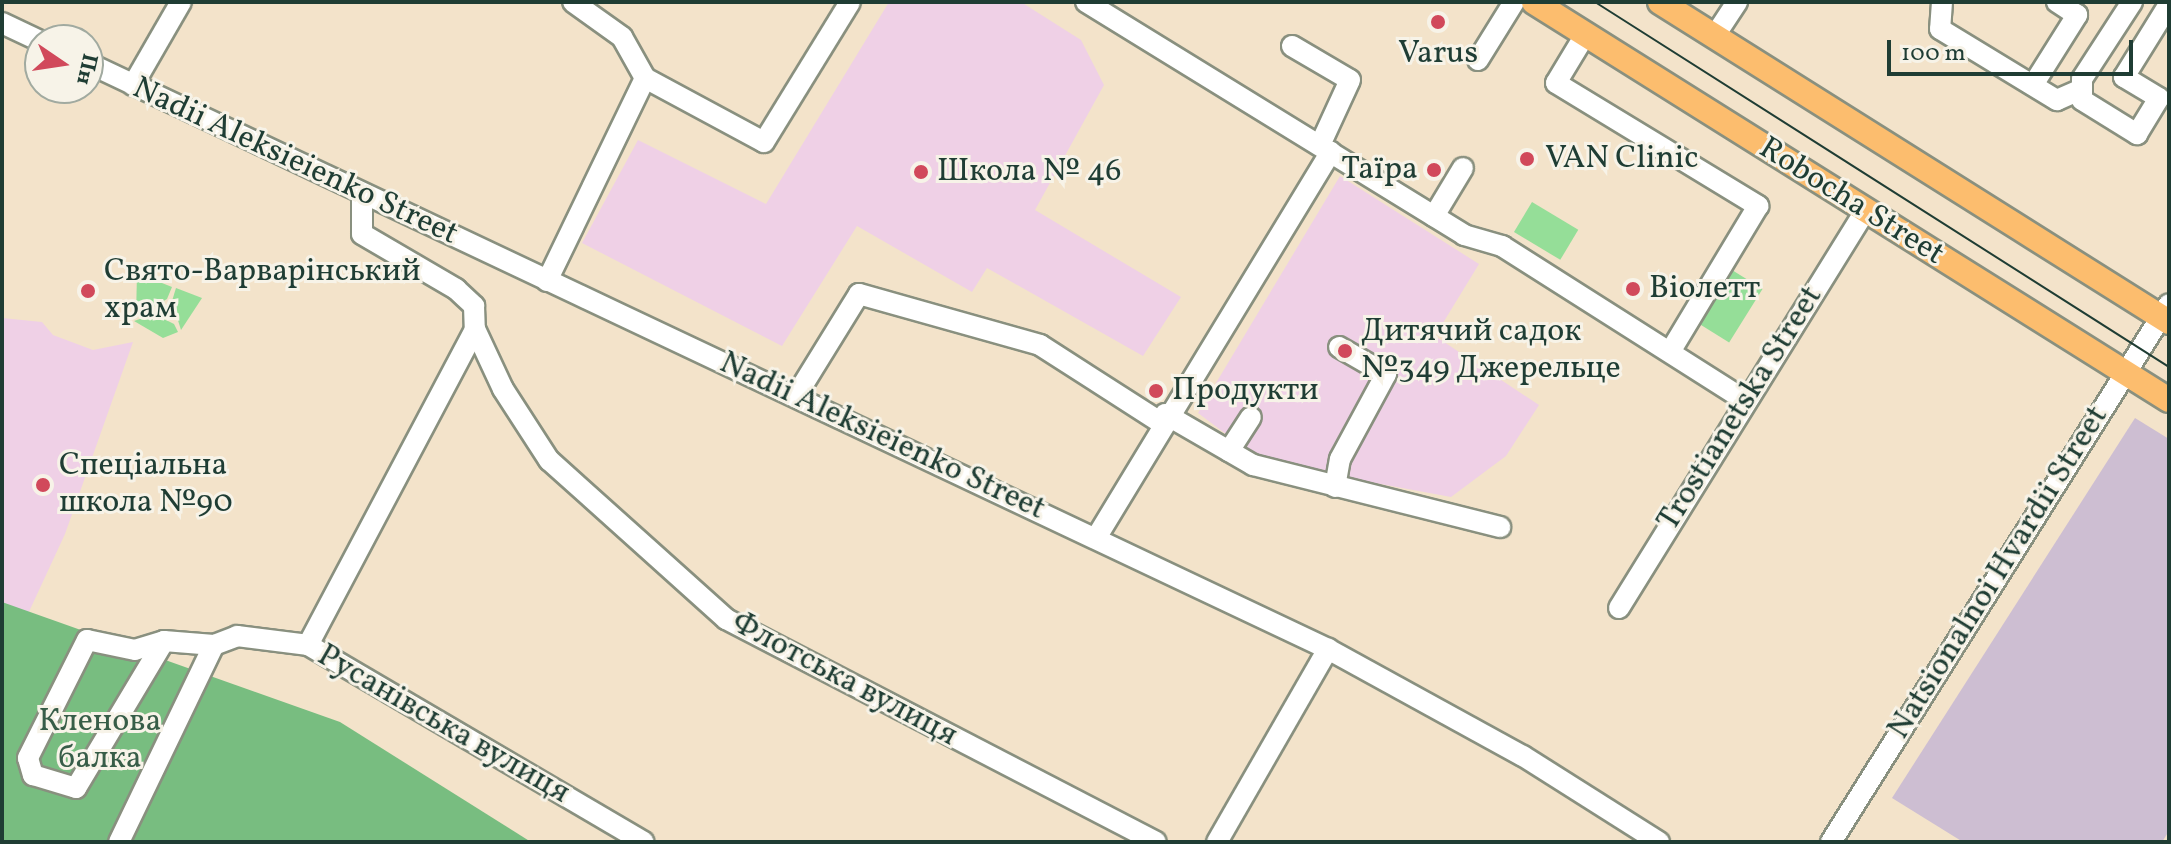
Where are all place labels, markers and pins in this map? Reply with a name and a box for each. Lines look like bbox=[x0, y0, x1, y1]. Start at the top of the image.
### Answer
marker: Varus bbox=[1429, 13, 1447, 31]
place label: Varus bbox=[1398, 35, 1478, 73]
place label: VAN Clinic bbox=[1545, 140, 1698, 178]
marker: VAN Clinic bbox=[1516, 148, 1538, 170]
place label: Таїра bbox=[1341, 151, 1418, 189]
place label: Школа № 46 bbox=[937, 153, 1121, 191]
marker: Таїра bbox=[1425, 161, 1443, 179]
marker: Школа № 46 bbox=[912, 163, 930, 181]
place label: Свято-Варварінський храм bbox=[104, 254, 421, 329]
place label: Віолетт bbox=[1649, 270, 1760, 308]
marker: Віолетт bbox=[1624, 280, 1642, 298]
marker: Свято-Варварінський храм bbox=[79, 282, 97, 300]
place label: Дитячий садок №349 Джерельце bbox=[1361, 314, 1621, 389]
marker: Дитячий садок №349 Джерельце bbox=[1336, 342, 1354, 360]
place label: Продукти bbox=[1172, 372, 1319, 410]
marker: Продукти bbox=[1147, 382, 1165, 400]
place label: Спеціальна школа №90 bbox=[59, 448, 233, 523]
marker: Спеціальна школа №90 bbox=[34, 476, 52, 494]

